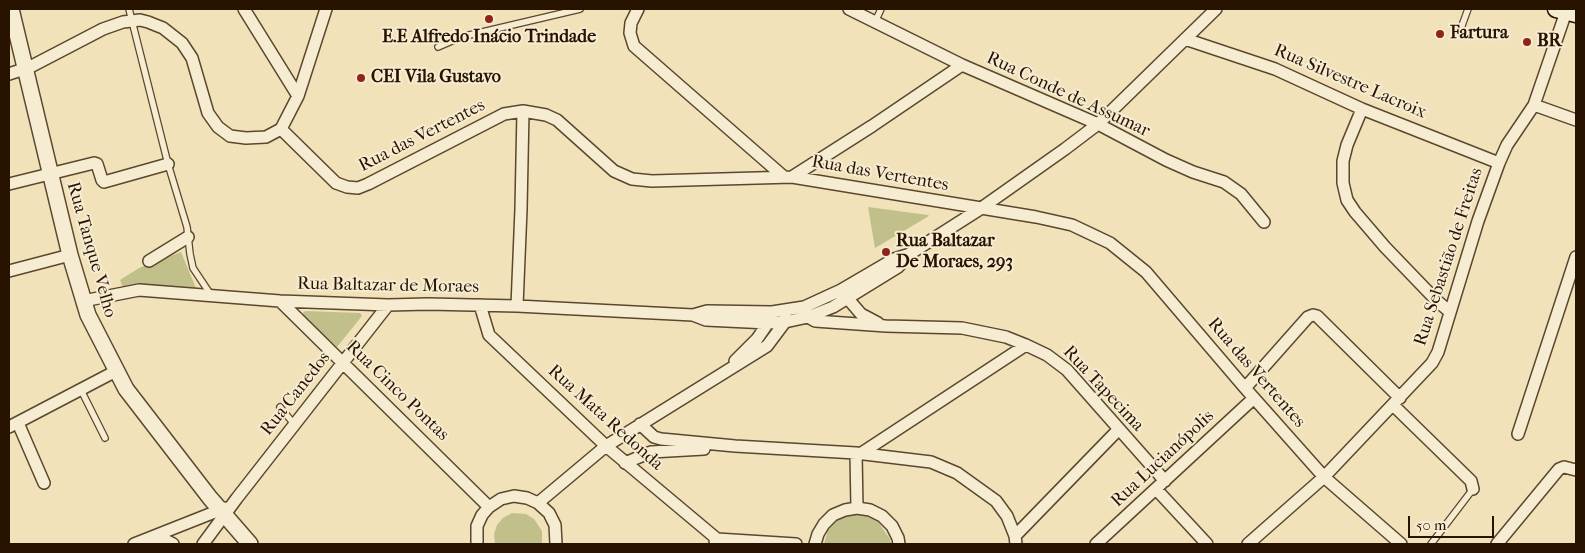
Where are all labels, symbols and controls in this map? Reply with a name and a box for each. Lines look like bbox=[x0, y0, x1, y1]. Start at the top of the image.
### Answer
marker: E.E Alfredo Inácio Trindade bbox=[483, 13, 495, 25]
place label: Fartura bbox=[1450, 23, 1508, 45]
place label: E.E Alfredo Inácio Trindade bbox=[382, 27, 596, 49]
marker: Fartura bbox=[1434, 28, 1446, 40]
place label: BR bbox=[1537, 31, 1562, 53]
marker: BR bbox=[1521, 36, 1533, 48]
street label: Rua Silvestre Lacroix bbox=[1270, 40, 1430, 124]
street label: Rua Conde de Assumar bbox=[983, 48, 1153, 142]
place label: CEI Vila Gustavo bbox=[371, 67, 501, 89]
marker: CEI Vila Gustavo bbox=[355, 72, 367, 84]
street label: Rua das Vertentes bbox=[355, 95, 489, 177]
street label: Rua das Vertentes bbox=[810, 151, 950, 197]
street label: Rua Sebastião de Freitas bbox=[1410, 165, 1488, 349]
street label: Rua Tanque Velho bbox=[61, 180, 121, 320]
place label: Rua Baltazar De Moraes, 293 bbox=[896, 231, 1013, 274]
marker: Rua Baltazar De Moraes, 293 bbox=[880, 246, 892, 258]
street label: Rua Baltazar de Moraes bbox=[297, 274, 479, 298]
street label: Rua das Vertentes bbox=[1202, 314, 1310, 432]
street label: Rua Cinco Pontas bbox=[341, 336, 453, 446]
street label: Rua Tapecima bbox=[1058, 342, 1148, 436]
street label: Rua Canedos bbox=[257, 348, 335, 440]
street label: Rua Mata Redonda bbox=[543, 361, 667, 475]
street label: Rua Lucianópolis bbox=[1107, 406, 1219, 512]
scale bar bbox=[1410, 506, 1496, 538]
text: 50 m bbox=[1416, 516, 1446, 534]

